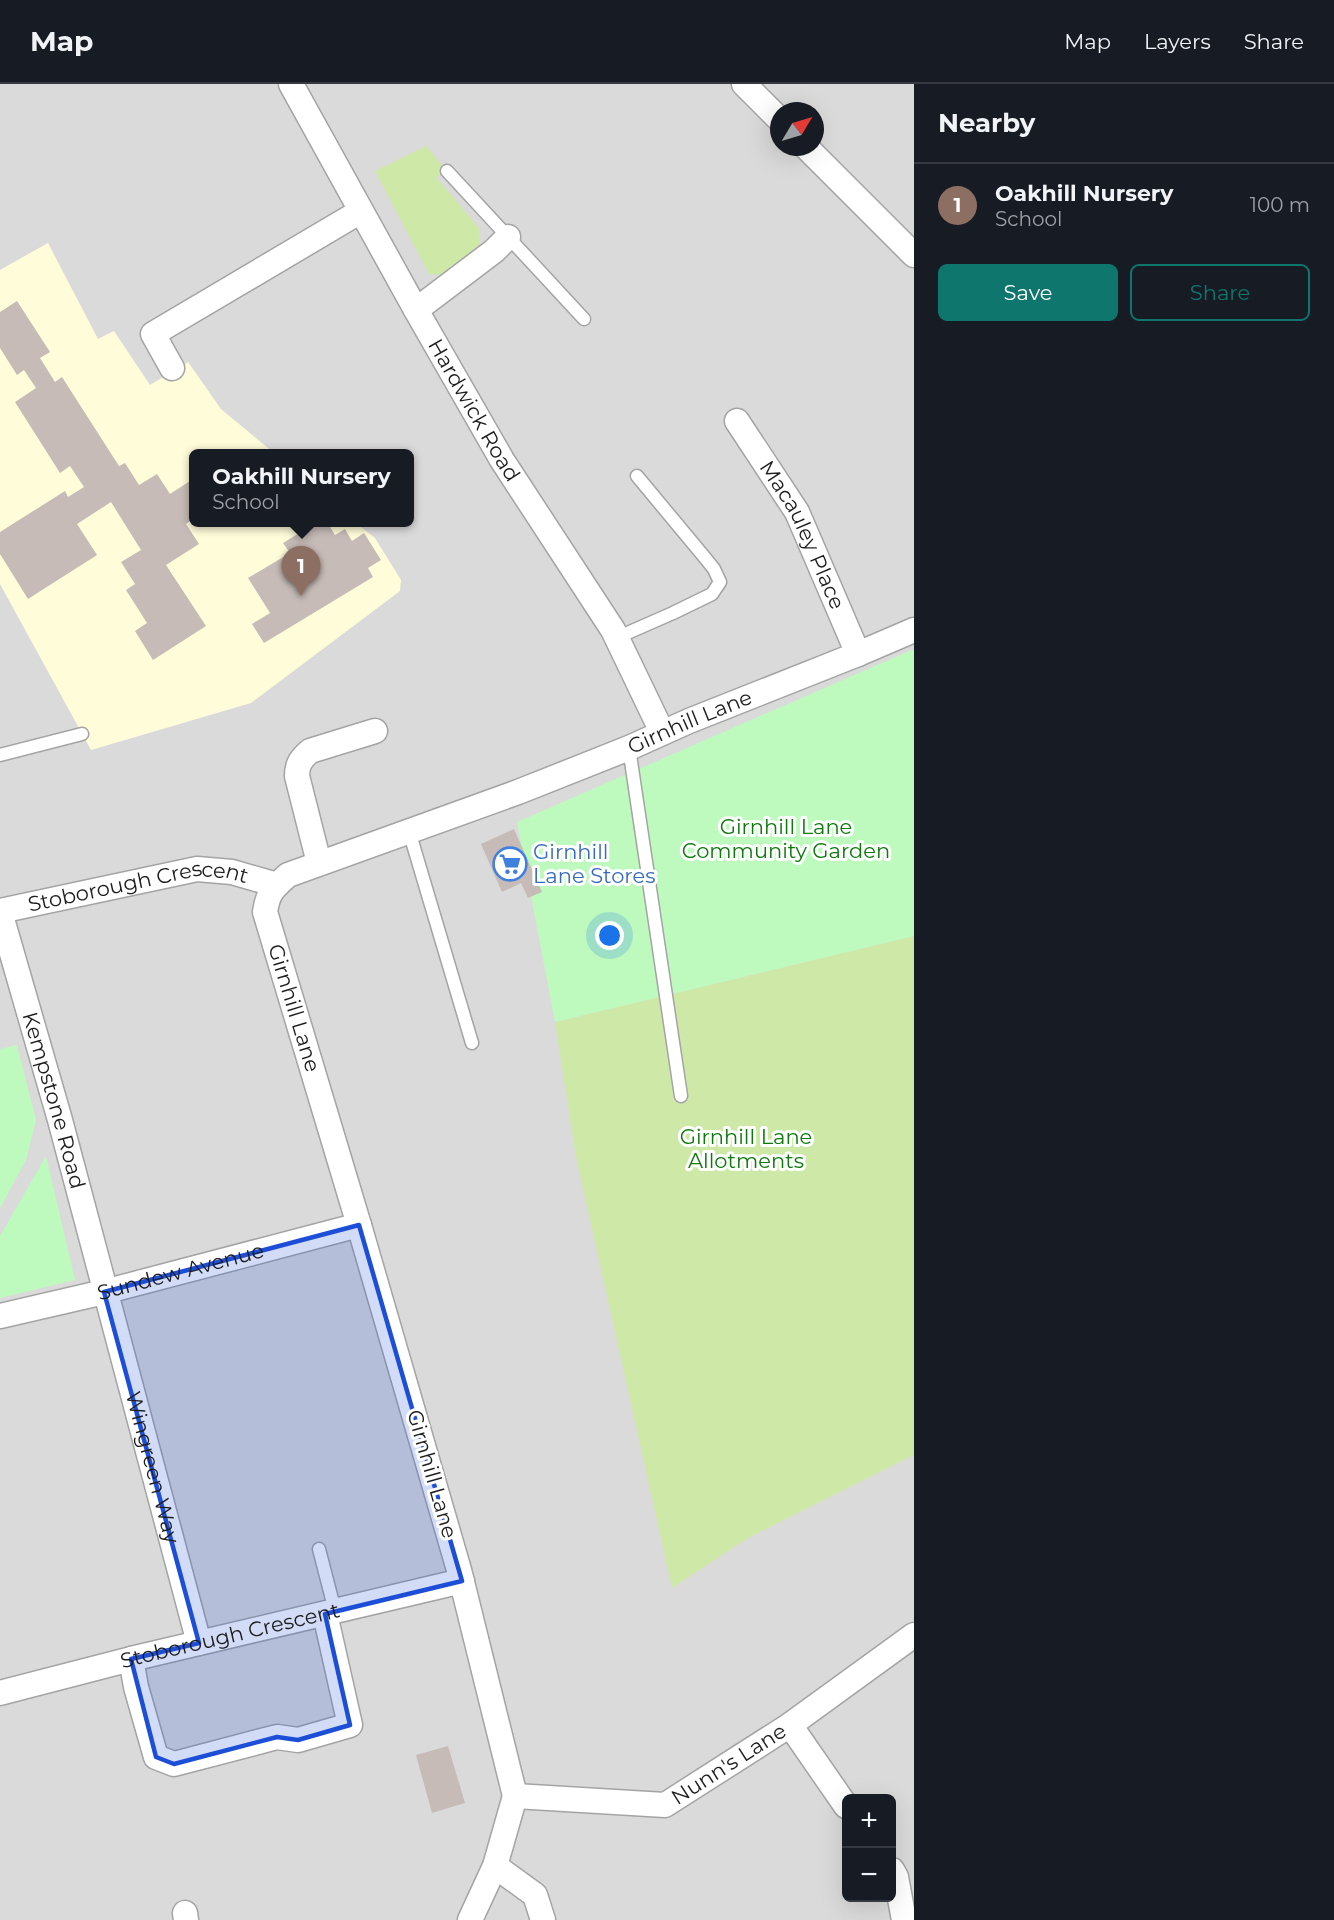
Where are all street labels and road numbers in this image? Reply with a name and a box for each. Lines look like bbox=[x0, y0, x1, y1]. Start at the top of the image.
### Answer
street label: Hardwick Road bbox=[423, 334, 526, 486]
street label: Macauley Place bbox=[755, 456, 850, 613]
street label: Girnhill Lane bbox=[624, 684, 756, 759]
street label: Stoborough Crescent bbox=[26, 855, 252, 917]
street label: Girnhill Lane bbox=[263, 941, 326, 1075]
street label: Kempstone Road bbox=[17, 1009, 91, 1192]
street label: Sundew Avenue bbox=[95, 1238, 267, 1305]
street label: Wingreen Way bbox=[121, 1389, 185, 1547]
street label: Girnhill Lane bbox=[402, 1407, 463, 1541]
street label: Stoborough Crescent bbox=[118, 1597, 342, 1673]
street label: Nunn's Lane bbox=[666, 1718, 791, 1810]

